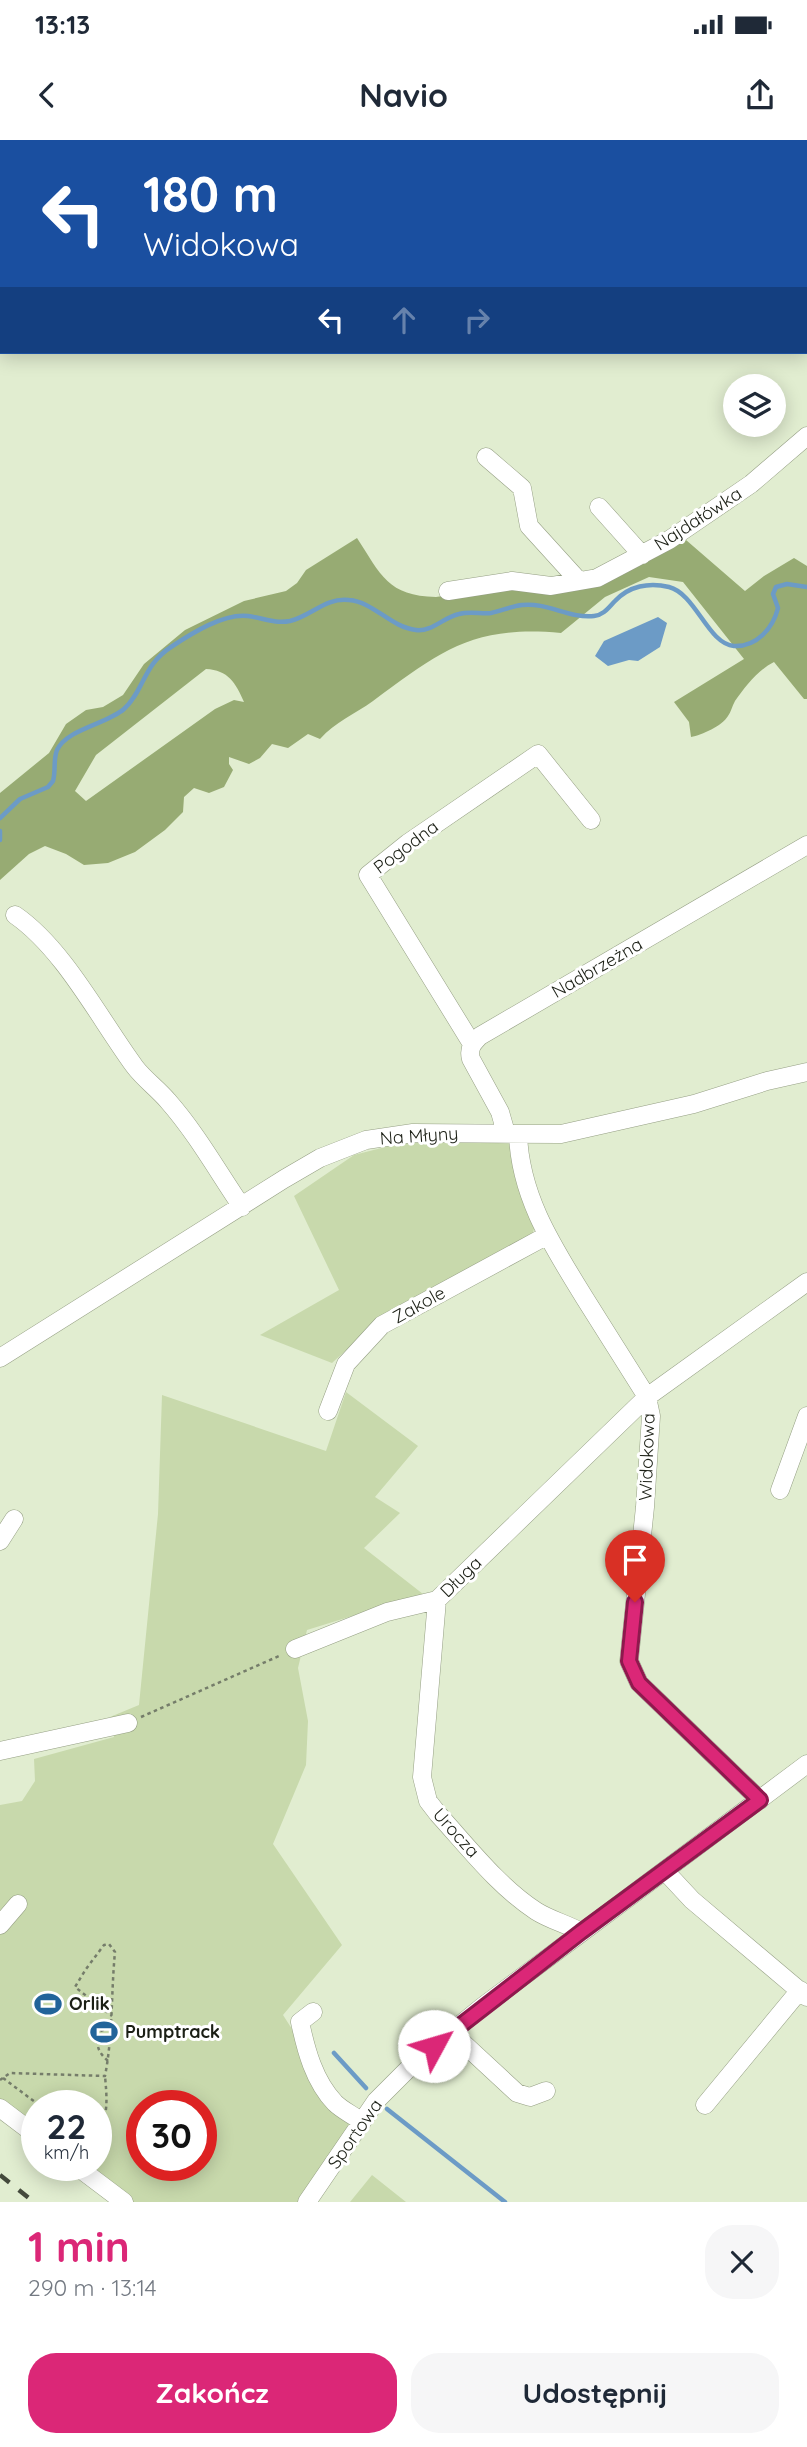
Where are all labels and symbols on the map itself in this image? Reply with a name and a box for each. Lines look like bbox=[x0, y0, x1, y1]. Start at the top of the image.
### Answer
street label: Najdałówka bbox=[650, 482, 746, 555]
street label: Pogodna bbox=[369, 815, 443, 878]
street label: Nadbrzeżna bbox=[547, 932, 646, 1003]
street label: Na Młyny bbox=[379, 1121, 459, 1150]
street label: Zakole bbox=[388, 1281, 449, 1328]
street label: Widokowa bbox=[633, 1413, 660, 1501]
pin bbox=[605, 1530, 665, 1602]
street label: Długa bbox=[435, 1551, 486, 1602]
street label: Urocza bbox=[428, 1803, 485, 1862]
sports icon: Orlik bbox=[33, 1989, 63, 2019]
place label: Orlik bbox=[69, 1992, 110, 2015]
position arrow bbox=[397, 2009, 471, 2083]
sports icon: Pumptrack bbox=[89, 2017, 119, 2047]
place label: Pumptrack bbox=[125, 2020, 220, 2043]
speed limit sign: 30 bbox=[126, 2090, 217, 2181]
street label: Sportowa bbox=[322, 2094, 387, 2173]

